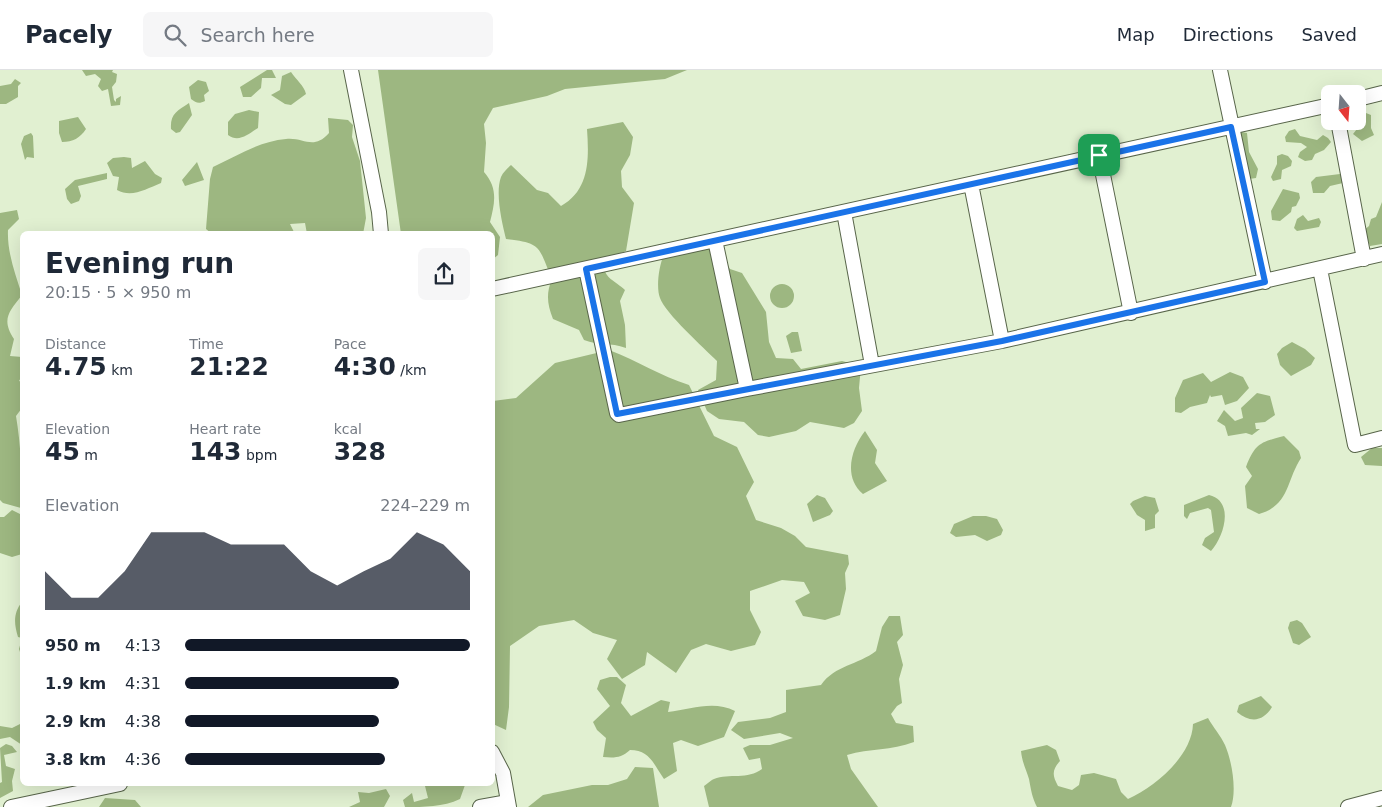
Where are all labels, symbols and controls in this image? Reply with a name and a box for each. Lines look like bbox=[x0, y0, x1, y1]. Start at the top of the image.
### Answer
search box bbox=[143, 12, 493, 57]
text: Pacely bbox=[25, 21, 113, 49]
icon: search bbox=[161, 21, 189, 49]
text: Search here bbox=[201, 24, 315, 46]
text: Map bbox=[1117, 24, 1155, 45]
text: Directions bbox=[1183, 24, 1273, 45]
text: Saved bbox=[1301, 24, 1357, 45]
north arrow bbox=[1321, 85, 1366, 130]
map controls bbox=[1321, 85, 1366, 130]
pin bbox=[1078, 134, 1120, 176]
icon: arrive bbox=[1085, 141, 1113, 169]
text: Evening run bbox=[45, 247, 234, 280]
button: share bbox=[418, 248, 470, 300]
text: 20:15 · 5 × 950 m bbox=[45, 283, 191, 302]
text: Distance bbox=[45, 336, 106, 352]
text: Time bbox=[189, 336, 224, 352]
text: Pace bbox=[334, 336, 366, 352]
text: 4.75 bbox=[45, 352, 107, 381]
text: 21:22 bbox=[189, 352, 269, 381]
text: 4:30 bbox=[334, 352, 396, 381]
text: km bbox=[107, 362, 133, 378]
text: /km bbox=[396, 362, 427, 378]
text: Elevation bbox=[45, 421, 110, 437]
text: Heart rate bbox=[189, 421, 261, 437]
text: kcal bbox=[334, 421, 362, 437]
text: 45 bbox=[45, 437, 80, 466]
text: 143 bbox=[189, 437, 242, 466]
text: 328 bbox=[334, 437, 386, 466]
text: m bbox=[80, 447, 98, 463]
text: bpm bbox=[242, 447, 277, 463]
text: Elevation bbox=[45, 496, 119, 515]
text: 224–229 m bbox=[380, 496, 470, 515]
text: 950 m bbox=[45, 636, 101, 655]
text: 4:13 bbox=[125, 636, 161, 655]
text: 1.9 km bbox=[45, 674, 106, 693]
text: 4:31 bbox=[125, 674, 161, 693]
text: 2.9 km bbox=[45, 712, 106, 731]
text: 4:38 bbox=[125, 712, 161, 731]
text: 3.8 km bbox=[45, 750, 106, 769]
text: 4:36 bbox=[125, 750, 161, 769]

